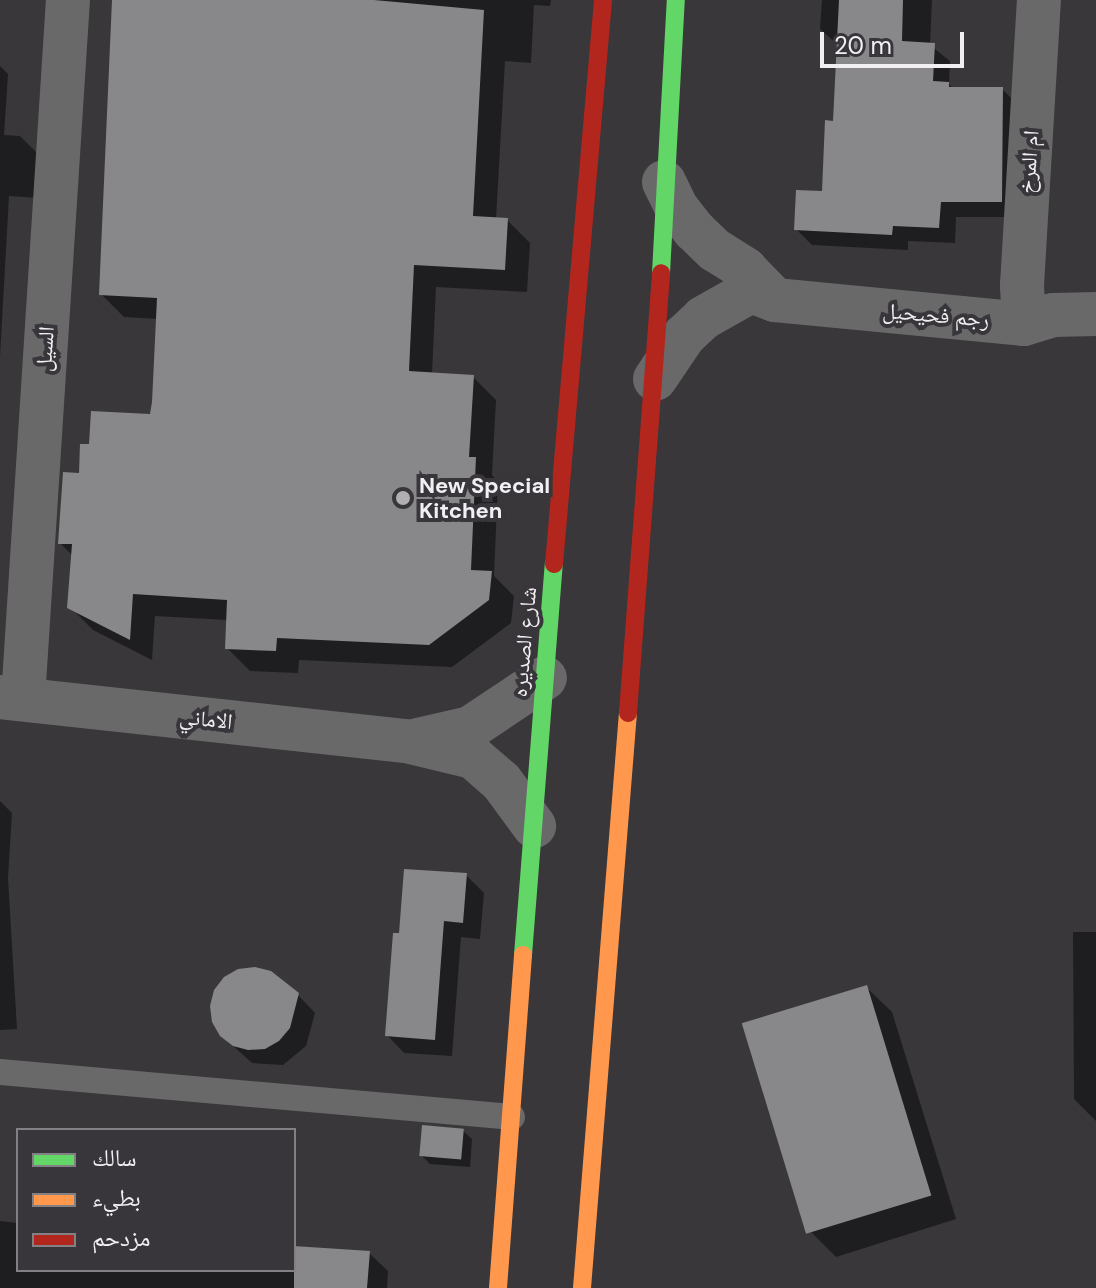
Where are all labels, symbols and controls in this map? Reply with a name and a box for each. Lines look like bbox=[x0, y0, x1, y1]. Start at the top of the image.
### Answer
scale bar bbox=[824, 16, 968, 66]
text: 20 m bbox=[834, 30, 892, 61]
street label: ام المرخ bbox=[1014, 129, 1044, 195]
street label: رجم فحيحيل bbox=[881, 297, 991, 333]
street label: السيل bbox=[30, 325, 60, 373]
place label: New Special Kitchen bbox=[419, 472, 550, 524]
marker: New Special Kitchen bbox=[394, 489, 412, 507]
street label: شارع الصديره bbox=[506, 586, 542, 698]
street label: الاماني bbox=[178, 703, 234, 735]
legend bbox=[16, 1128, 296, 1272]
text: سالك bbox=[92, 1142, 137, 1173]
text: بطيء bbox=[92, 1182, 141, 1213]
text: مزدحم bbox=[92, 1222, 151, 1253]

